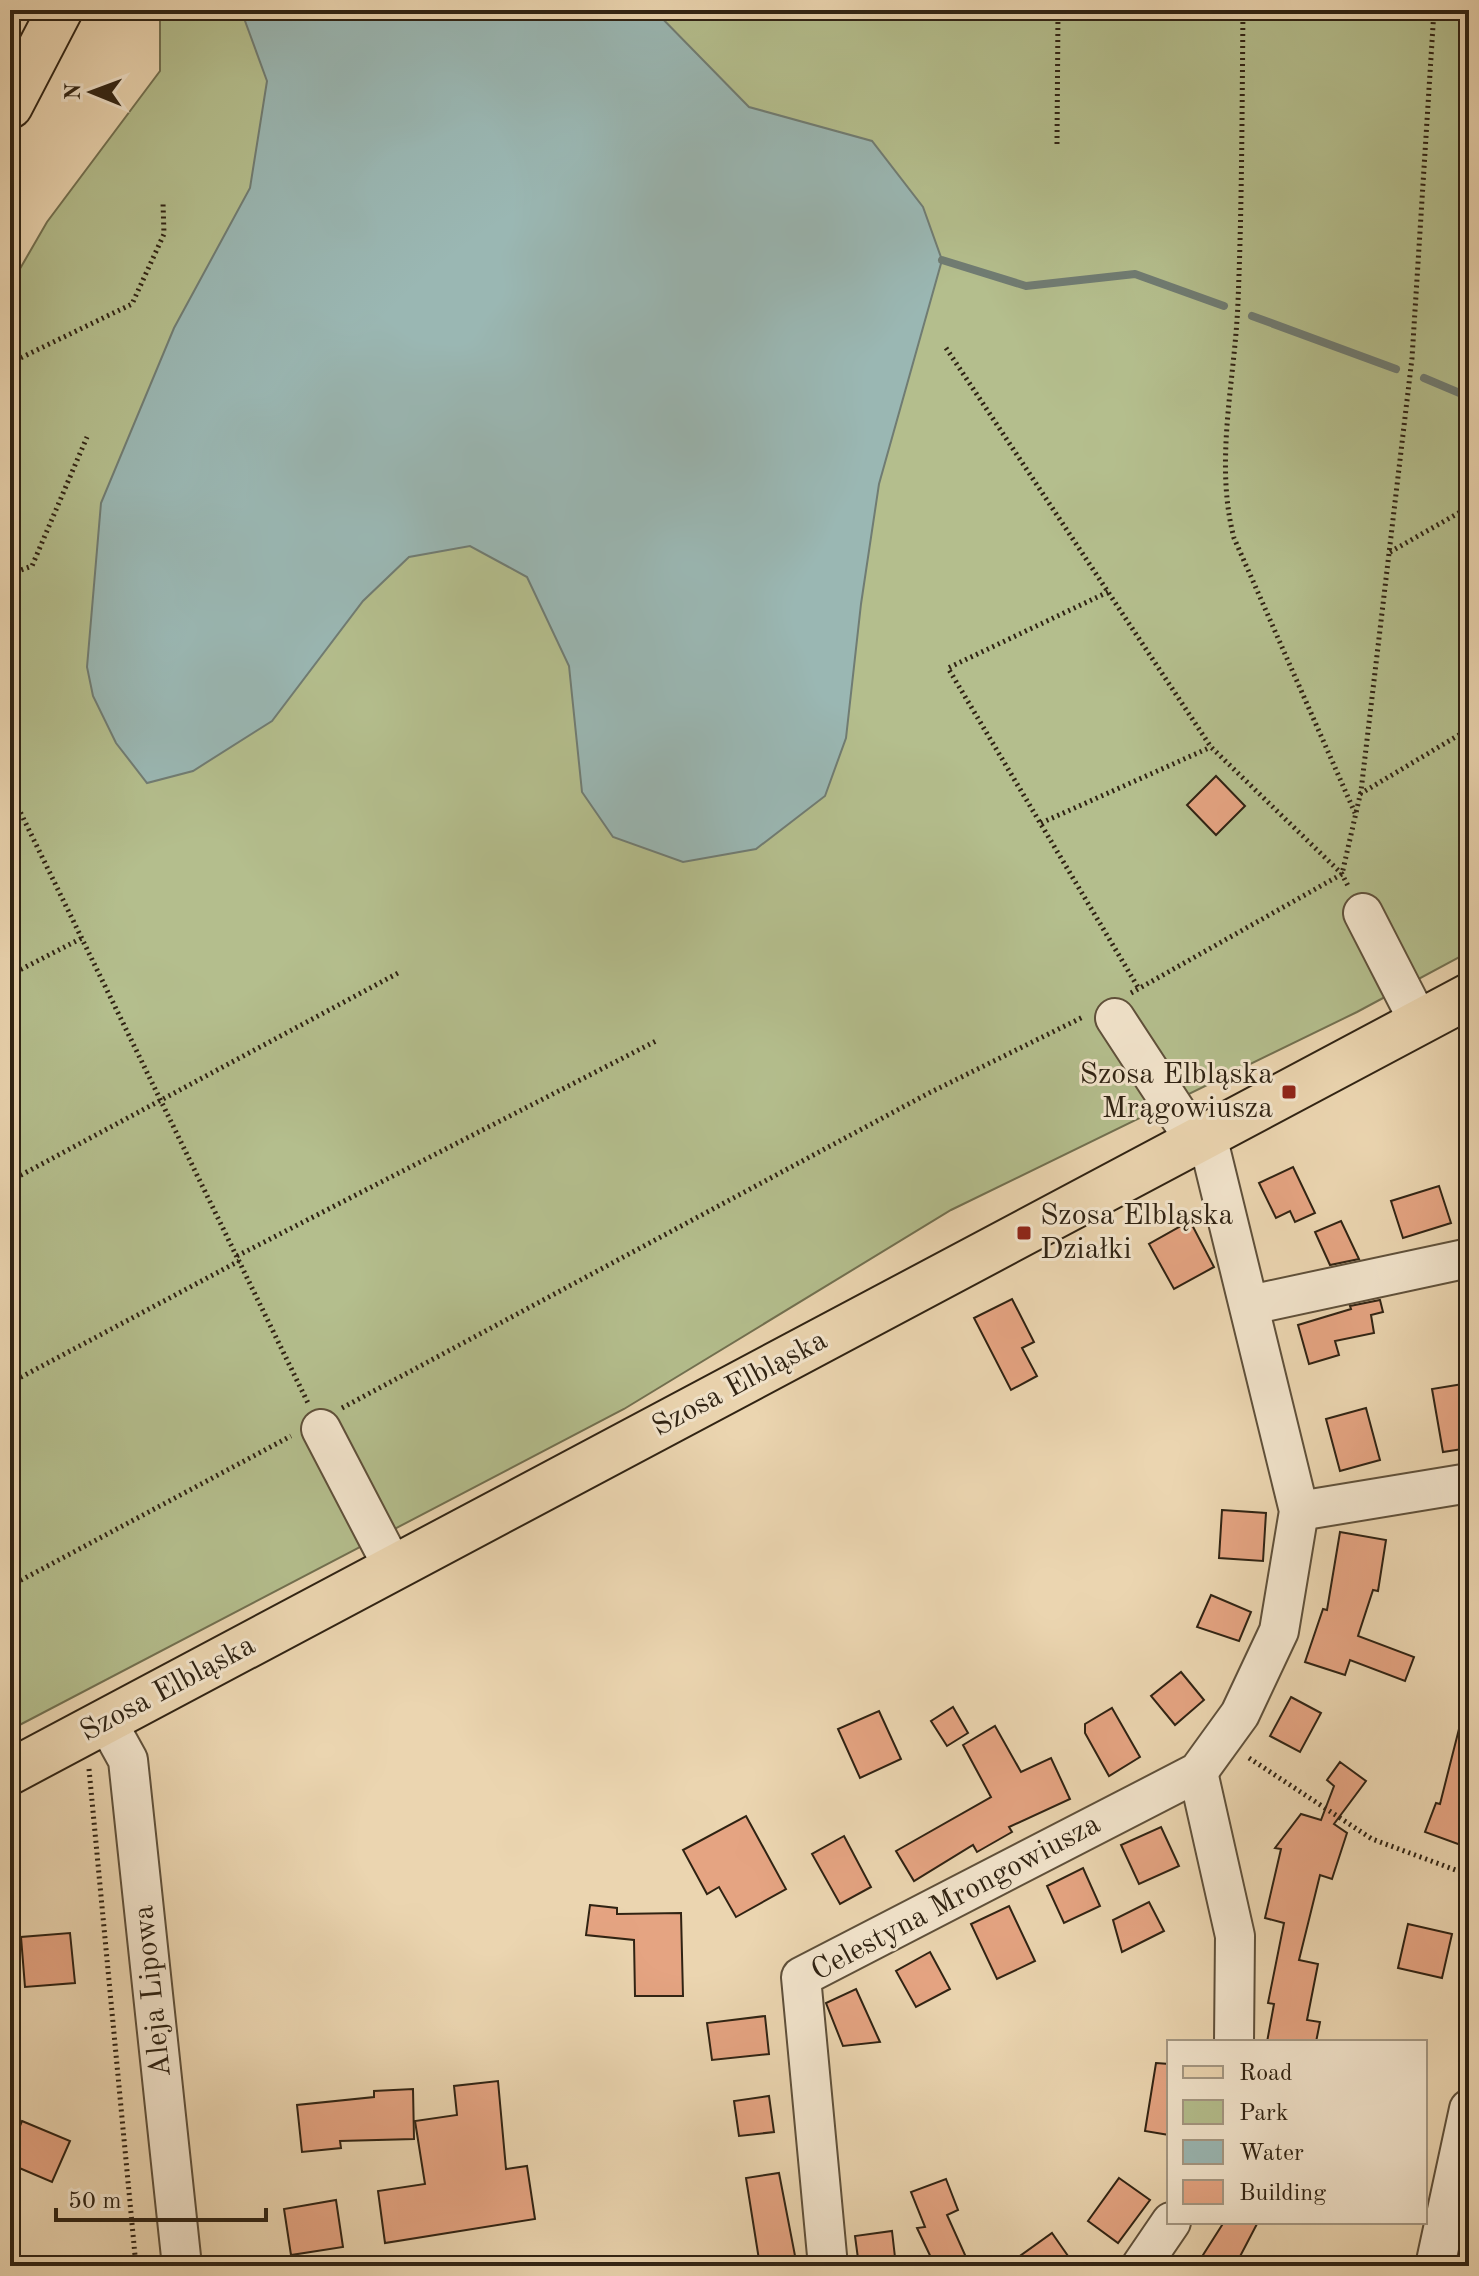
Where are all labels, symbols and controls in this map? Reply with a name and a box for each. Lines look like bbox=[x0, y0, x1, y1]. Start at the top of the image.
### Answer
north arrow bbox=[52, 52, 132, 132]
text: N bbox=[63, 83, 85, 100]
place label: Szosa Elbląska Mrągowiusza bbox=[1080, 1060, 1273, 1124]
marker: Szosa Elbląska Mrągowiusza bbox=[1280, 1083, 1298, 1101]
place label: Szosa Elbląska Działki bbox=[1040, 1201, 1234, 1265]
marker: Szosa Elbląska Działki bbox=[1015, 1224, 1033, 1242]
street label: Szosa Elbląska bbox=[648, 1325, 833, 1443]
street label: Szosa Elbląska bbox=[76, 1630, 261, 1748]
street label: Celestyna Mrongowiusza bbox=[807, 1809, 1105, 1987]
street label: Aleja Lipowa bbox=[129, 1903, 177, 2079]
legend bbox=[1167, 2040, 1427, 2224]
text: Road bbox=[1239, 2062, 1292, 2086]
text: Park bbox=[1239, 2102, 1288, 2126]
text: Water bbox=[1239, 2142, 1304, 2166]
scale bar bbox=[56, 2172, 266, 2222]
text: Building bbox=[1239, 2182, 1326, 2206]
text: 50 m bbox=[68, 2190, 122, 2214]

